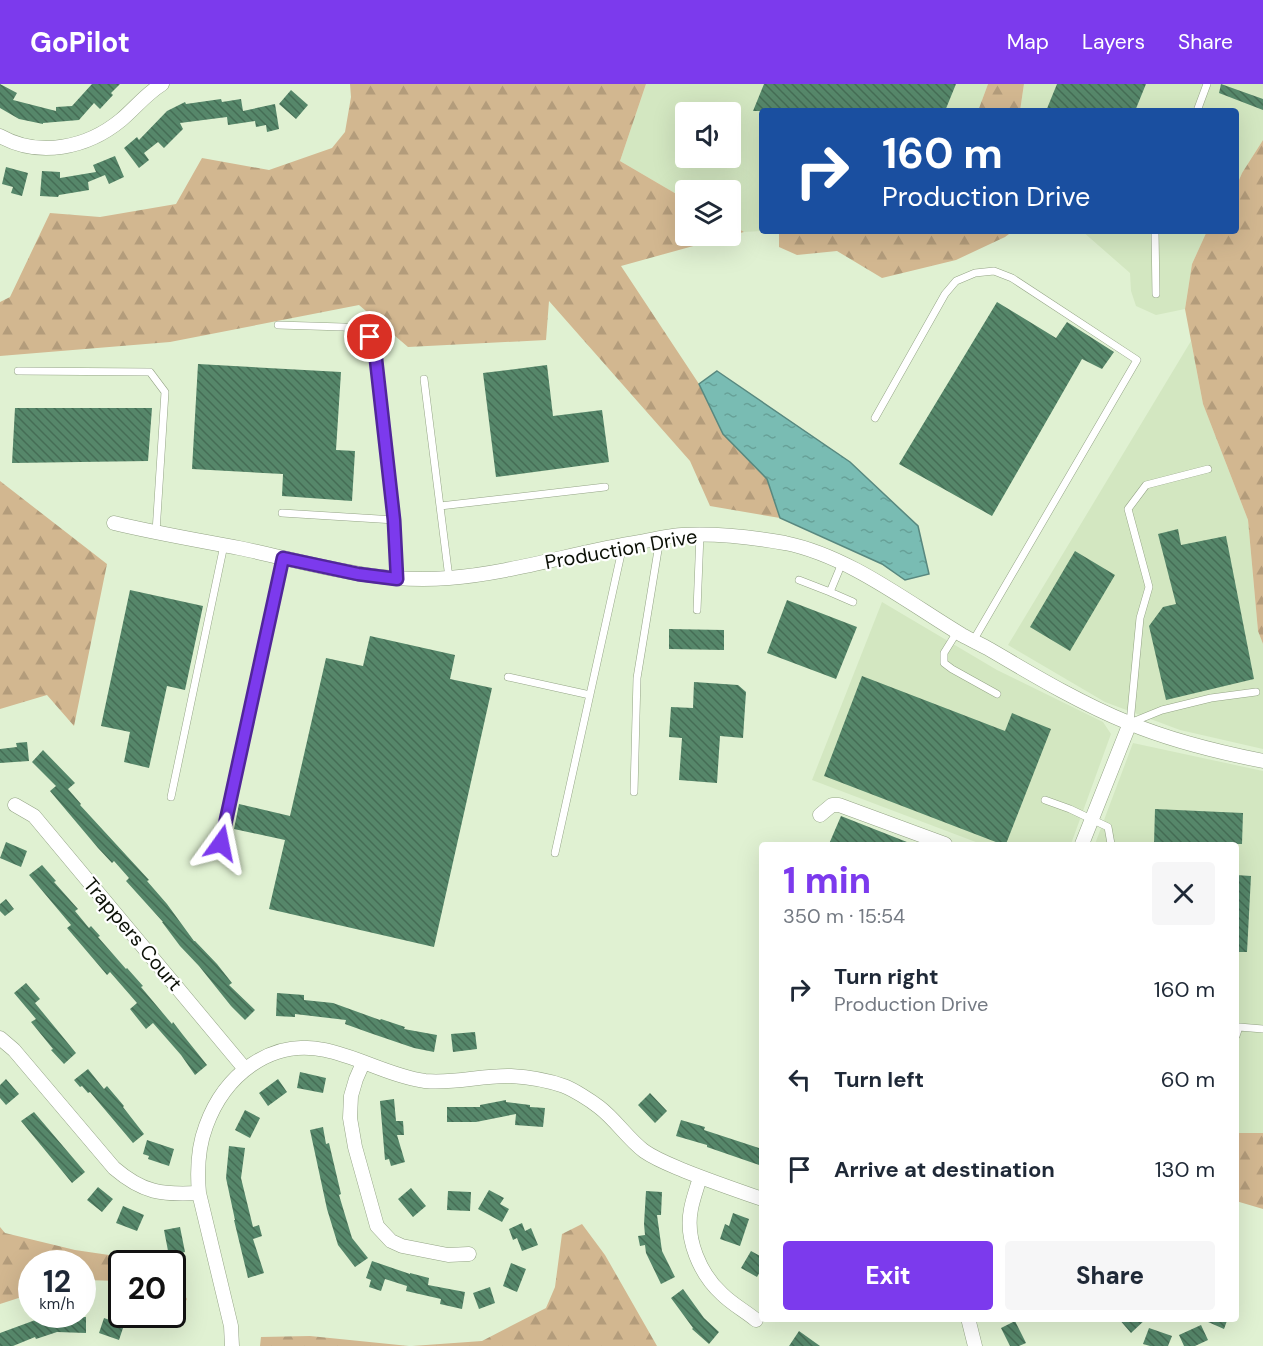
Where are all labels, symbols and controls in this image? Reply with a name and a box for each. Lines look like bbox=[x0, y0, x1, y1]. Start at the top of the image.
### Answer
text: GoPilot bbox=[30, 24, 130, 61]
text: Map bbox=[1007, 28, 1049, 56]
text: Layers bbox=[1082, 28, 1145, 56]
text: Share bbox=[1178, 28, 1233, 56]
map controls bbox=[675, 102, 741, 246]
button: sound bbox=[675, 102, 741, 168]
text: 160 m bbox=[882, 126, 1003, 181]
icon: right bbox=[783, 132, 861, 210]
text: Production Drive bbox=[882, 179, 1090, 214]
button: layers bbox=[675, 180, 741, 246]
pin bbox=[344, 311, 395, 362]
icon: arrive bbox=[353, 320, 386, 353]
street label: Production Drive bbox=[543, 523, 699, 575]
position arrow bbox=[189, 811, 253, 875]
text: 1 min bbox=[783, 857, 871, 904]
button: close bbox=[1152, 862, 1215, 925]
street label: Trappers Court bbox=[78, 872, 188, 996]
text: 350 m · 15:54 bbox=[783, 903, 905, 929]
text: Turn right bbox=[834, 962, 939, 991]
icon: right bbox=[783, 973, 816, 1006]
text: 160 m bbox=[1154, 975, 1215, 1004]
text: Production Drive bbox=[834, 991, 988, 1017]
icon: left bbox=[783, 1063, 816, 1096]
text: Turn left bbox=[834, 1065, 924, 1094]
text: 60 m bbox=[1161, 1065, 1215, 1094]
icon: arrive bbox=[783, 1153, 816, 1186]
text: Arrive at destination bbox=[834, 1155, 1055, 1184]
text: 130 m bbox=[1155, 1155, 1215, 1184]
button: Exit bbox=[783, 1241, 993, 1310]
button: Share bbox=[1005, 1241, 1215, 1310]
speed limit sign: 20 bbox=[108, 1250, 186, 1328]
text: 12 bbox=[43, 1262, 71, 1301]
text: km/h bbox=[39, 1294, 75, 1314]

